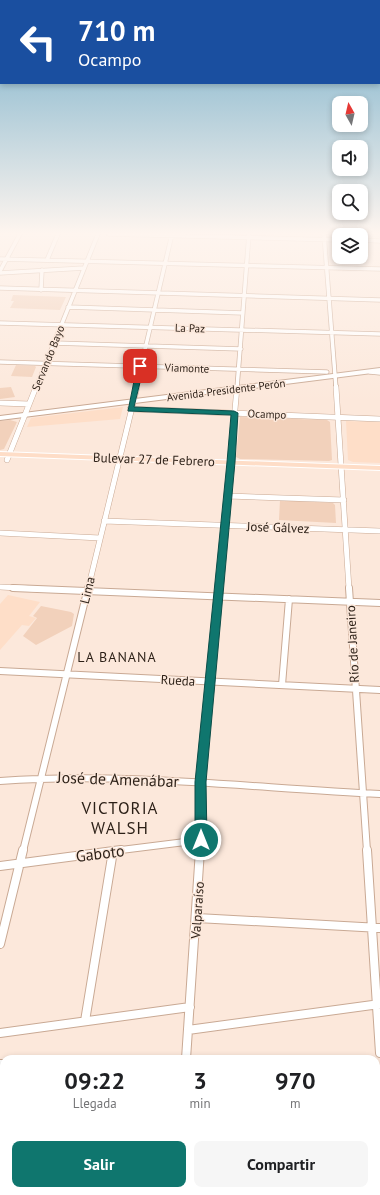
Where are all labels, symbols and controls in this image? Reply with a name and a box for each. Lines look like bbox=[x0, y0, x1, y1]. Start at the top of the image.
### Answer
text: 710 m bbox=[78, 12, 155, 49]
icon: left bbox=[12, 16, 64, 68]
text: Ocampo bbox=[78, 48, 141, 71]
north arrow bbox=[332, 96, 368, 132]
map controls bbox=[332, 96, 368, 264]
button: sound bbox=[332, 140, 368, 176]
button: search bbox=[332, 184, 368, 220]
button: layers bbox=[332, 228, 368, 264]
street label: La Paz bbox=[175, 320, 205, 336]
street label: Servando Bayo bbox=[28, 323, 68, 393]
pin bbox=[123, 349, 157, 383]
icon: arrive bbox=[129, 355, 151, 377]
street label: Viamonte bbox=[163, 360, 210, 376]
street label: Avenida Presidente Perón bbox=[166, 376, 286, 404]
street label: Ocampo bbox=[247, 406, 287, 422]
street label: Bulevar 27 de Febrero bbox=[93, 449, 215, 470]
street label: José Gálvez bbox=[245, 518, 310, 537]
street label: Lima bbox=[76, 575, 99, 605]
street label: Río de Janeiro bbox=[342, 605, 363, 683]
district label: LA BANANA bbox=[77, 648, 157, 666]
street label: Rueda bbox=[160, 671, 196, 690]
street label: José de Amenábar bbox=[56, 767, 180, 791]
district label: VICTORIA WALSH bbox=[80, 797, 159, 839]
position arrow bbox=[180, 819, 222, 861]
street label: Gaboto bbox=[75, 840, 125, 866]
street label: Valparaíso bbox=[187, 881, 208, 940]
text: 09:22 bbox=[64, 1065, 125, 1096]
text: 3 bbox=[193, 1065, 207, 1096]
text: 970 bbox=[275, 1065, 316, 1096]
text: Llegada bbox=[73, 1095, 117, 1112]
text: min bbox=[189, 1095, 211, 1112]
text: m bbox=[290, 1095, 301, 1112]
button: Salir bbox=[12, 1141, 186, 1187]
button: Compartir bbox=[194, 1141, 368, 1187]

